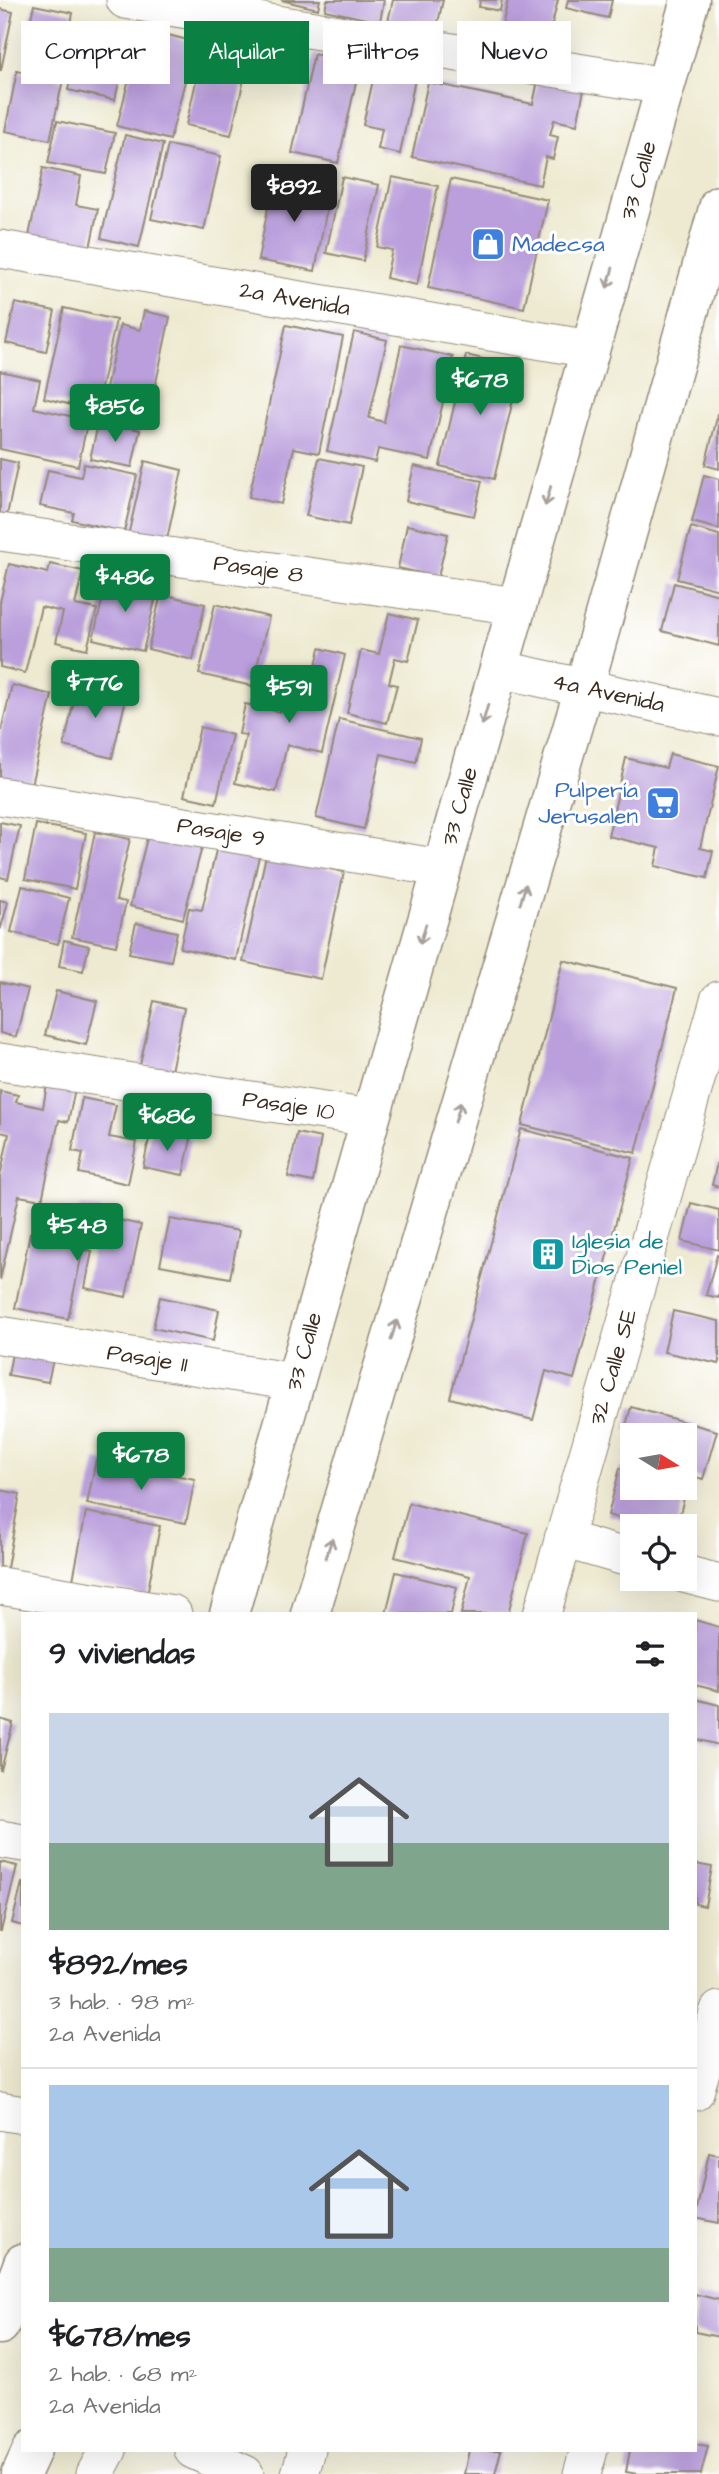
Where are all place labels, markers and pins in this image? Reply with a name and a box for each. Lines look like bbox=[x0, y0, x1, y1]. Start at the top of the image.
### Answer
pin: $892 bbox=[253, 164, 335, 224]
shop icon: Madecsa bbox=[469, 225, 507, 263]
place label: Madecsa bbox=[512, 228, 605, 260]
pin: $678 bbox=[439, 358, 521, 417]
pin: $856 bbox=[74, 384, 156, 444]
pin: $486 bbox=[84, 554, 166, 614]
pin: $776 bbox=[54, 660, 136, 720]
pin: $591 bbox=[248, 666, 330, 725]
place label: Pulpería Jerusalen bbox=[538, 774, 638, 832]
supermarket icon: Pulpería Jerusalen bbox=[644, 784, 682, 822]
pin: $686 bbox=[126, 1094, 208, 1153]
pin: $548 bbox=[36, 1204, 118, 1263]
place label: Iglesia de Dios Peniel bbox=[572, 1225, 682, 1283]
building icon: Iglesia de Dios Peniel bbox=[529, 1235, 567, 1273]
pin: $678 bbox=[100, 1432, 182, 1492]

